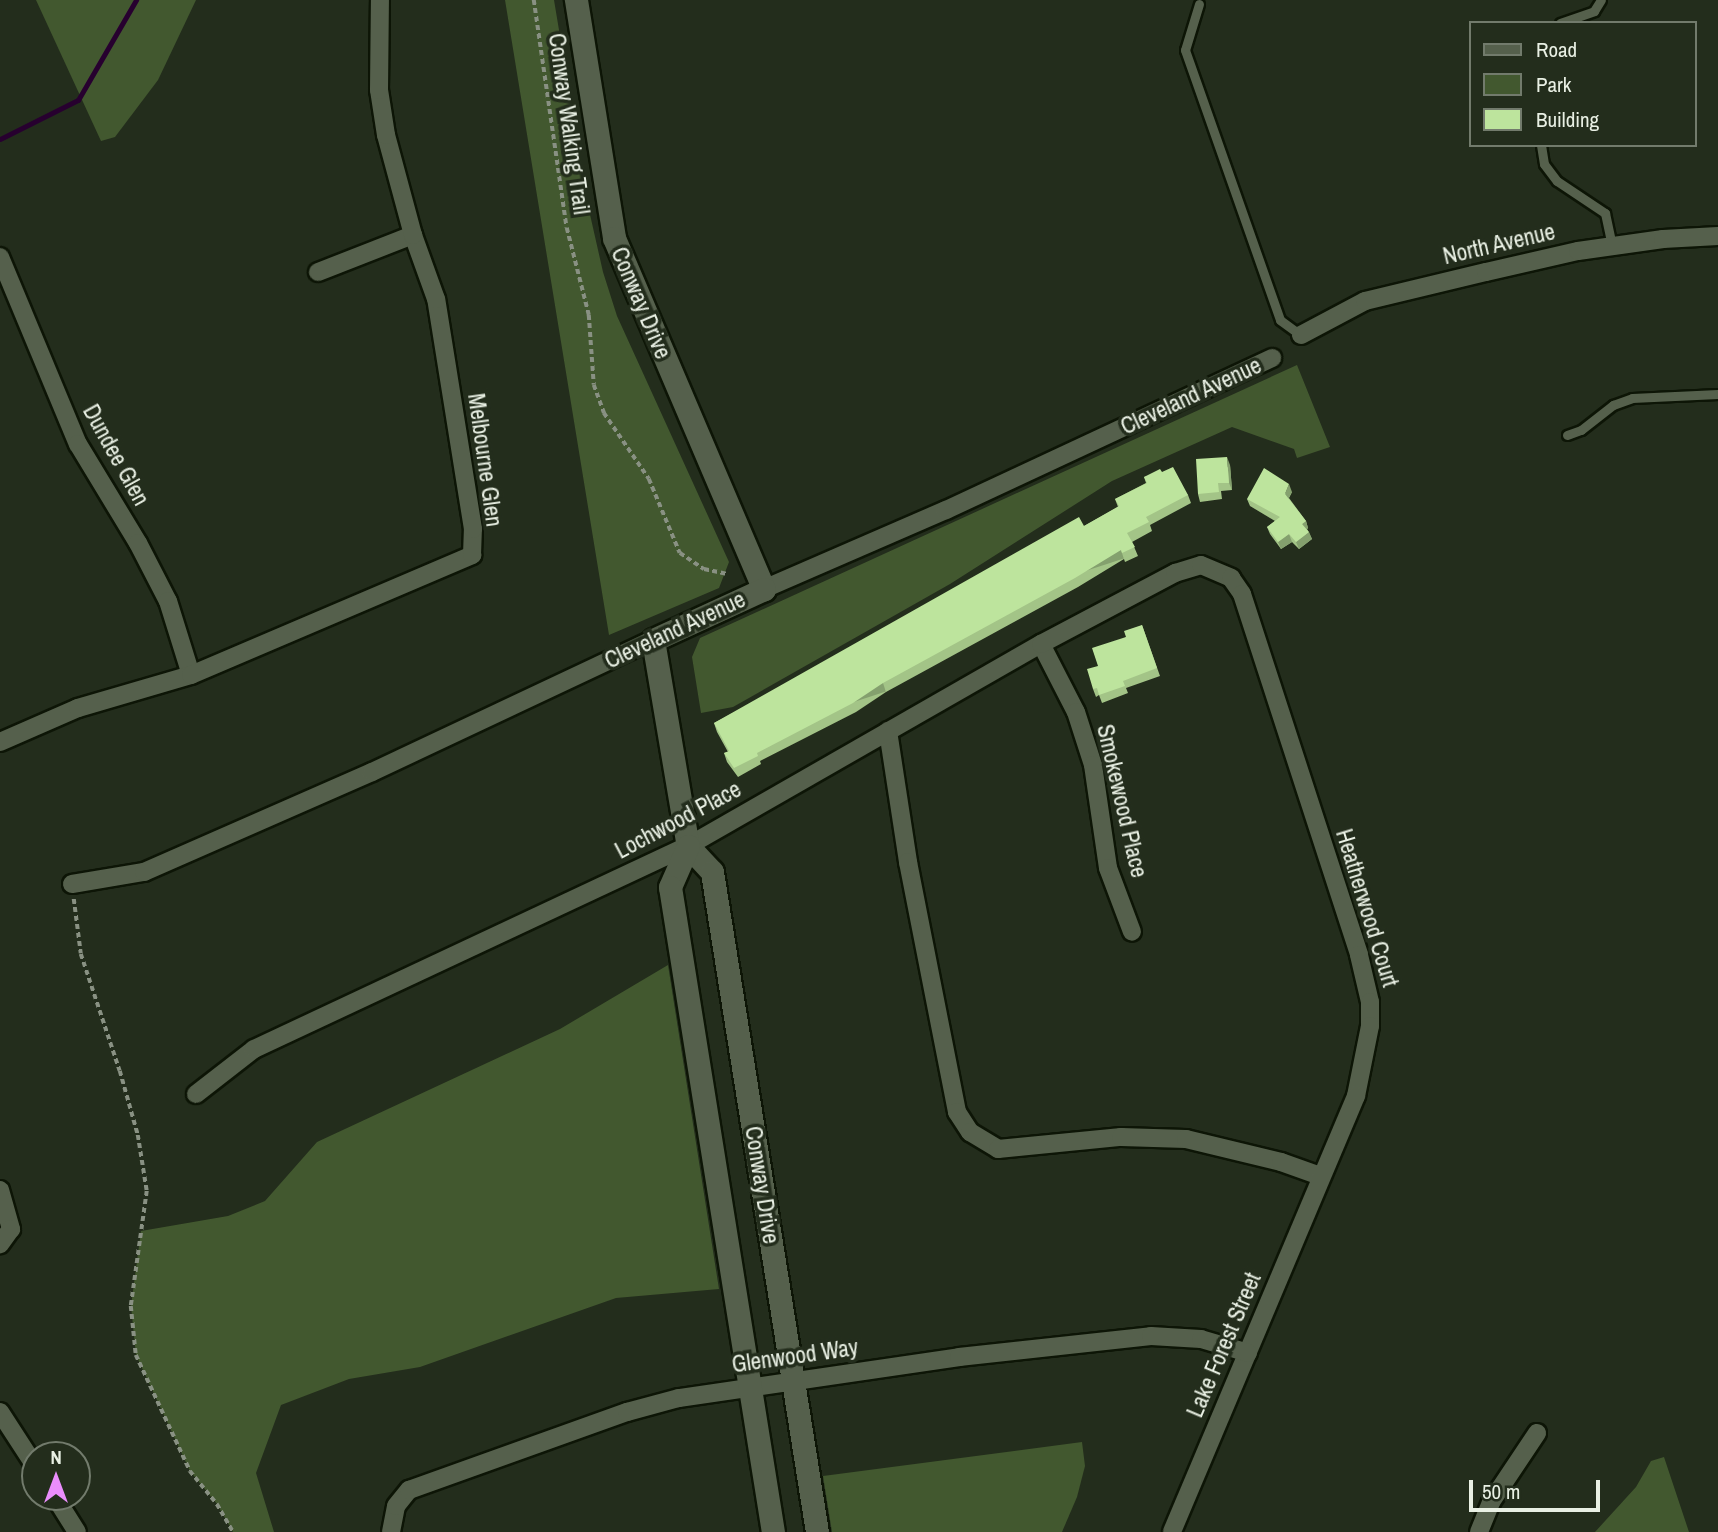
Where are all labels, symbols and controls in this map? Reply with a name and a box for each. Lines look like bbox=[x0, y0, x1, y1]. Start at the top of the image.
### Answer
legend bbox=[1470, 21, 1697, 147]
street label: Conway Walking Trail bbox=[543, 31, 595, 217]
text: Road bbox=[1536, 35, 1577, 64]
text: Park bbox=[1536, 70, 1571, 99]
text: Building bbox=[1536, 105, 1599, 134]
street label: North Avenue bbox=[1440, 218, 1558, 270]
street label: Conway Drive bbox=[605, 243, 677, 363]
street label: Cleveland Avenue bbox=[1116, 351, 1266, 441]
street label: Melbourne Glen bbox=[462, 392, 508, 528]
street label: Dundee Glen bbox=[77, 400, 155, 510]
street label: Cleveland Avenue bbox=[600, 585, 750, 675]
street label: Smokewood Place bbox=[1091, 722, 1153, 880]
street label: Lochwood Place bbox=[610, 775, 746, 865]
street label: Heatherwood Court bbox=[1330, 826, 1404, 990]
street label: Conway Drive bbox=[739, 1124, 785, 1246]
street label: Lake Forest Street bbox=[1181, 1269, 1267, 1421]
street label: Glenwood Way bbox=[730, 1333, 860, 1379]
north arrow bbox=[21, 1441, 91, 1511]
text: N bbox=[50, 1444, 62, 1470]
scale bar bbox=[1473, 1466, 1604, 1510]
text: 50 m bbox=[1482, 1477, 1520, 1506]

